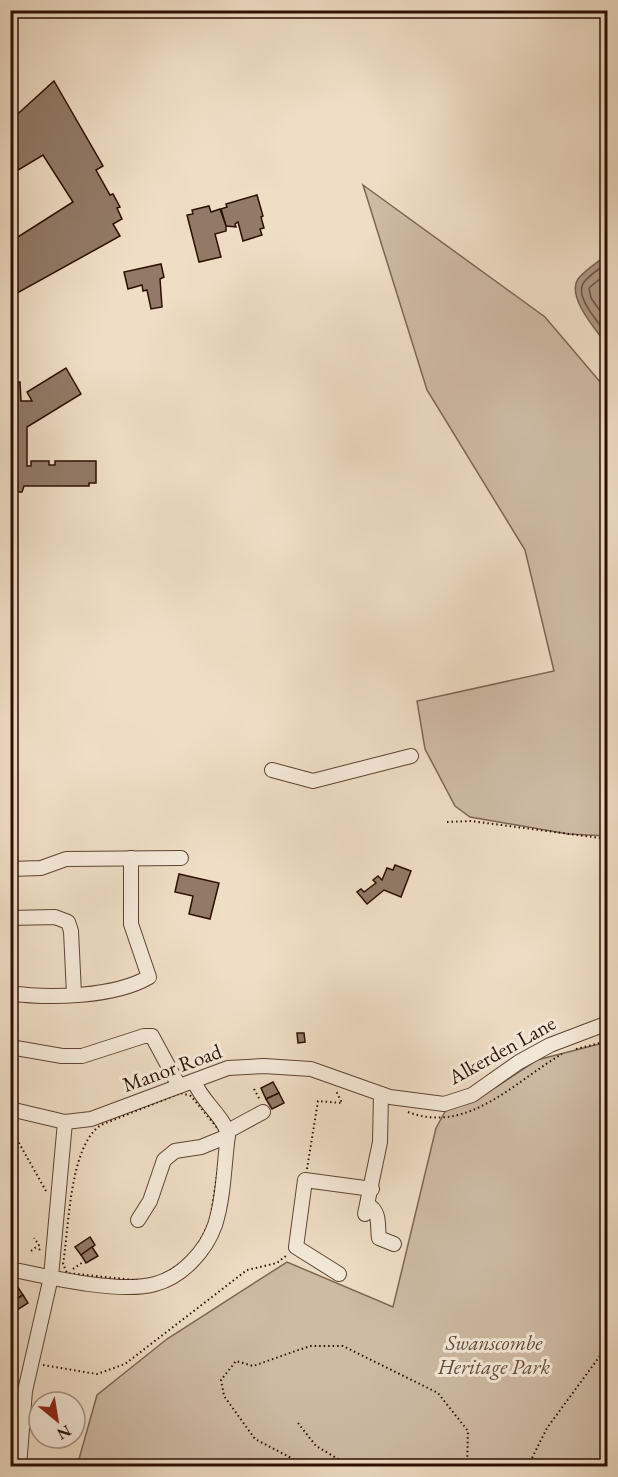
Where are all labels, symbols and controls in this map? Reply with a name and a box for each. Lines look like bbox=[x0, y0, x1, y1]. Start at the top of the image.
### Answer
street label: Alkerden Lane bbox=[442, 1009, 560, 1091]
street label: Manor Road bbox=[119, 1037, 225, 1098]
park label: Swanscombe Heritage Park bbox=[437, 1329, 550, 1380]
north arrow bbox=[27, 1390, 87, 1450]
text: N bbox=[53, 1420, 75, 1445]

